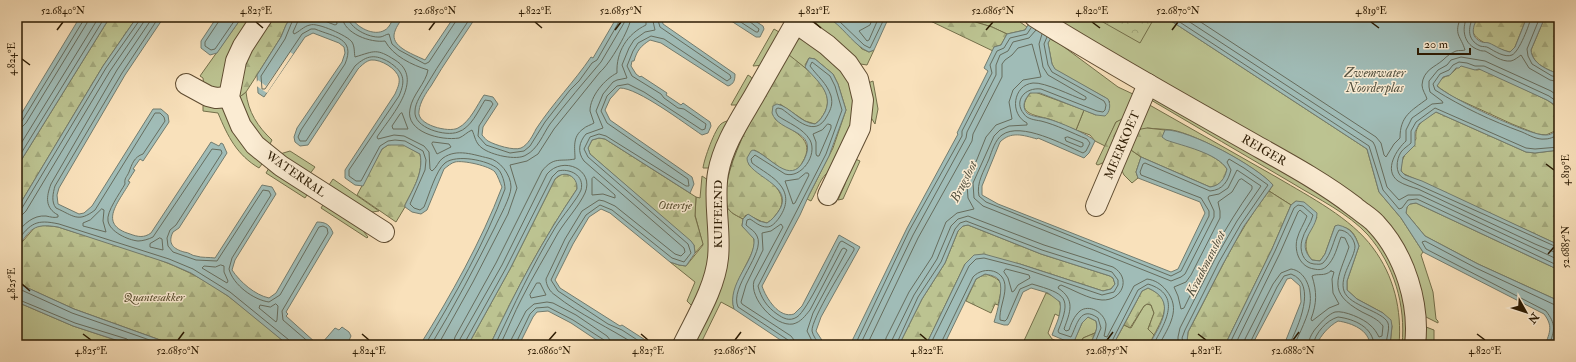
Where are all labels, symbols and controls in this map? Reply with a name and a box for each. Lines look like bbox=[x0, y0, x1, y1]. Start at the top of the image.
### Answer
text: 52.6840°N bbox=[41, 5, 85, 17]
text: 4.823°E bbox=[240, 5, 272, 17]
text: 52.6850°N bbox=[413, 5, 457, 17]
text: 4.822°E bbox=[518, 5, 552, 17]
text: 52.6855°N bbox=[600, 5, 642, 17]
text: 4.821°E bbox=[798, 5, 830, 17]
text: 52.6865°N bbox=[971, 5, 1015, 17]
text: 4.820°E bbox=[1075, 5, 1109, 17]
text: 52.6870°N bbox=[1156, 5, 1200, 17]
text: 4.819°E bbox=[1355, 5, 1387, 17]
scale bar bbox=[1418, 30, 1470, 56]
text: 20 m bbox=[1424, 37, 1449, 52]
text: 4.824°E bbox=[6, 42, 18, 76]
water label: Zwemwater Noorderplas bbox=[1343, 65, 1407, 96]
street label: MEERKOET bbox=[1101, 109, 1144, 182]
street label: REIGER bbox=[1239, 132, 1289, 169]
street label: WATERRAL bbox=[262, 148, 329, 201]
text: 4.819°E bbox=[1560, 154, 1572, 186]
water label: Brugsloot bbox=[946, 157, 982, 206]
street label: KUIFEEND bbox=[711, 180, 726, 248]
park label: Ottertje bbox=[658, 198, 693, 213]
text: 52.6885°N bbox=[1560, 226, 1572, 268]
water label: Kraakmansloot bbox=[1182, 227, 1230, 300]
text: 4.825°E bbox=[6, 268, 18, 300]
park label: Quantesakker bbox=[124, 290, 185, 305]
north arrow bbox=[1506, 292, 1546, 332]
text: N bbox=[1525, 309, 1542, 327]
text: 4.825°E bbox=[75, 345, 107, 357]
text: 52.6850°N bbox=[156, 345, 200, 357]
text: 4.824°E bbox=[352, 345, 386, 357]
text: 52.6860°N bbox=[527, 345, 571, 357]
text: 4.823°E bbox=[632, 345, 664, 357]
text: 52.6865°N bbox=[713, 345, 757, 357]
text: 4.822°E bbox=[910, 345, 944, 357]
text: 52.6875°N bbox=[1086, 345, 1128, 357]
text: 4.821°E bbox=[1190, 345, 1222, 357]
text: 52.6880°N bbox=[1271, 345, 1315, 357]
text: 4.820°E bbox=[1468, 345, 1502, 357]

